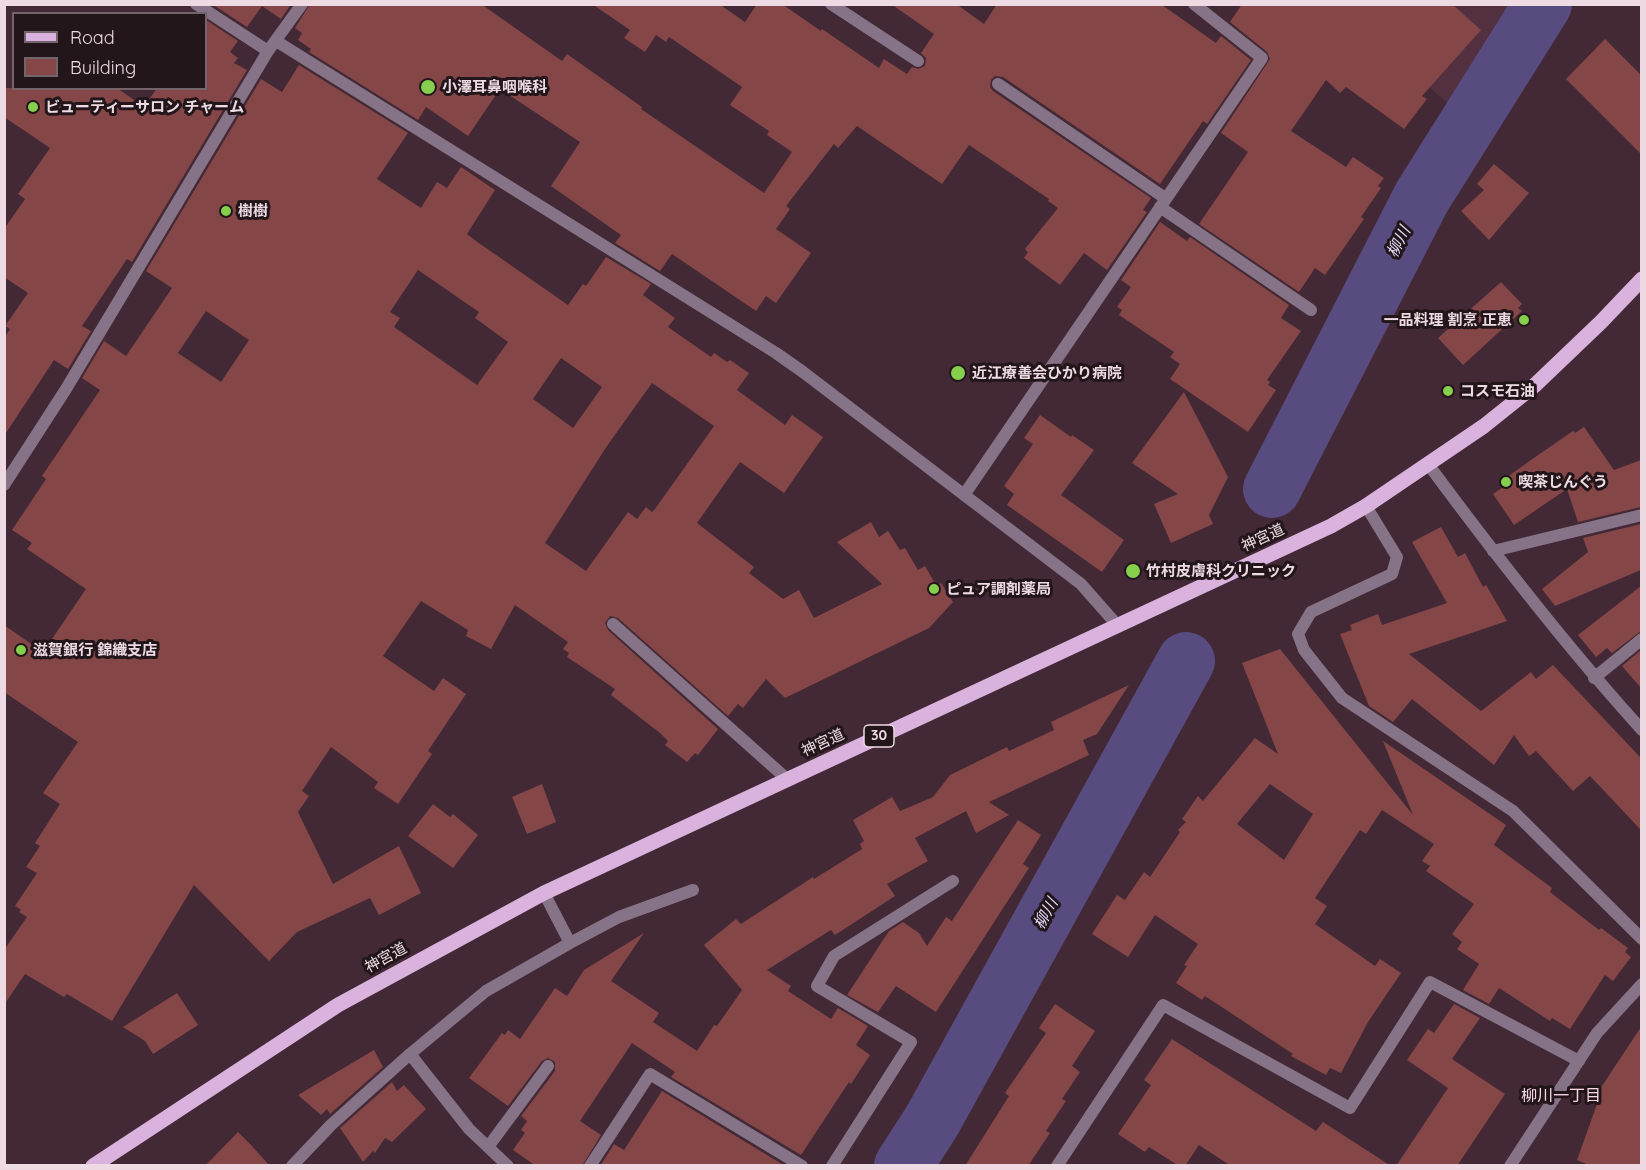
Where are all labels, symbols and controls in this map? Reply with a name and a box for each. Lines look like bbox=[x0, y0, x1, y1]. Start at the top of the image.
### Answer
legend bbox=[12, 12, 207, 90]
text: Road bbox=[70, 26, 115, 49]
text: Building bbox=[70, 56, 136, 79]
marker: 小澤耳鼻咽喉科 bbox=[419, 78, 437, 96]
place label: 小澤耳鼻咽喉科 bbox=[442, 78, 547, 96]
place label: ビューティーサロン チャーム bbox=[45, 98, 244, 116]
marker: ビューティーサロン チャーム bbox=[26, 100, 40, 114]
place label: 樹樹 bbox=[238, 202, 268, 220]
marker: 樹樹 bbox=[219, 204, 233, 218]
water label: 柳川 bbox=[1383, 223, 1415, 261]
place label: 一品料理 割烹 正恵 bbox=[1384, 311, 1512, 329]
marker: 一品料理 割烹 正恵 bbox=[1517, 313, 1531, 327]
marker: 近江療善会ひかり病院 bbox=[949, 364, 967, 382]
place label: 近江療善会ひかり病院 bbox=[972, 364, 1122, 382]
place label: コスモ石油 bbox=[1460, 382, 1535, 400]
marker: コスモ石油 bbox=[1441, 384, 1455, 398]
place label: 喫茶じんぐう bbox=[1518, 473, 1608, 491]
marker: 喫茶じんぐう bbox=[1499, 475, 1513, 489]
street label: 神宮道 bbox=[1239, 520, 1287, 556]
marker: 竹村皮膚科クリニック bbox=[1124, 562, 1142, 580]
place label: 竹村皮膚科クリニック bbox=[1146, 562, 1296, 580]
place label: ピュア調剤薬局 bbox=[946, 580, 1051, 598]
marker: ピュア調剤薬局 bbox=[927, 582, 941, 596]
place label: 滋賀銀行 錦織支店 bbox=[33, 641, 157, 659]
marker: 滋賀銀行 錦織支店 bbox=[14, 643, 28, 657]
street label: 神宮道 bbox=[799, 725, 847, 761]
road number: 30 bbox=[864, 725, 894, 747]
water label: 柳川 bbox=[1030, 895, 1062, 933]
street label: 神宮道 bbox=[362, 939, 410, 977]
district label: 柳川一丁目 bbox=[1521, 1086, 1601, 1106]

